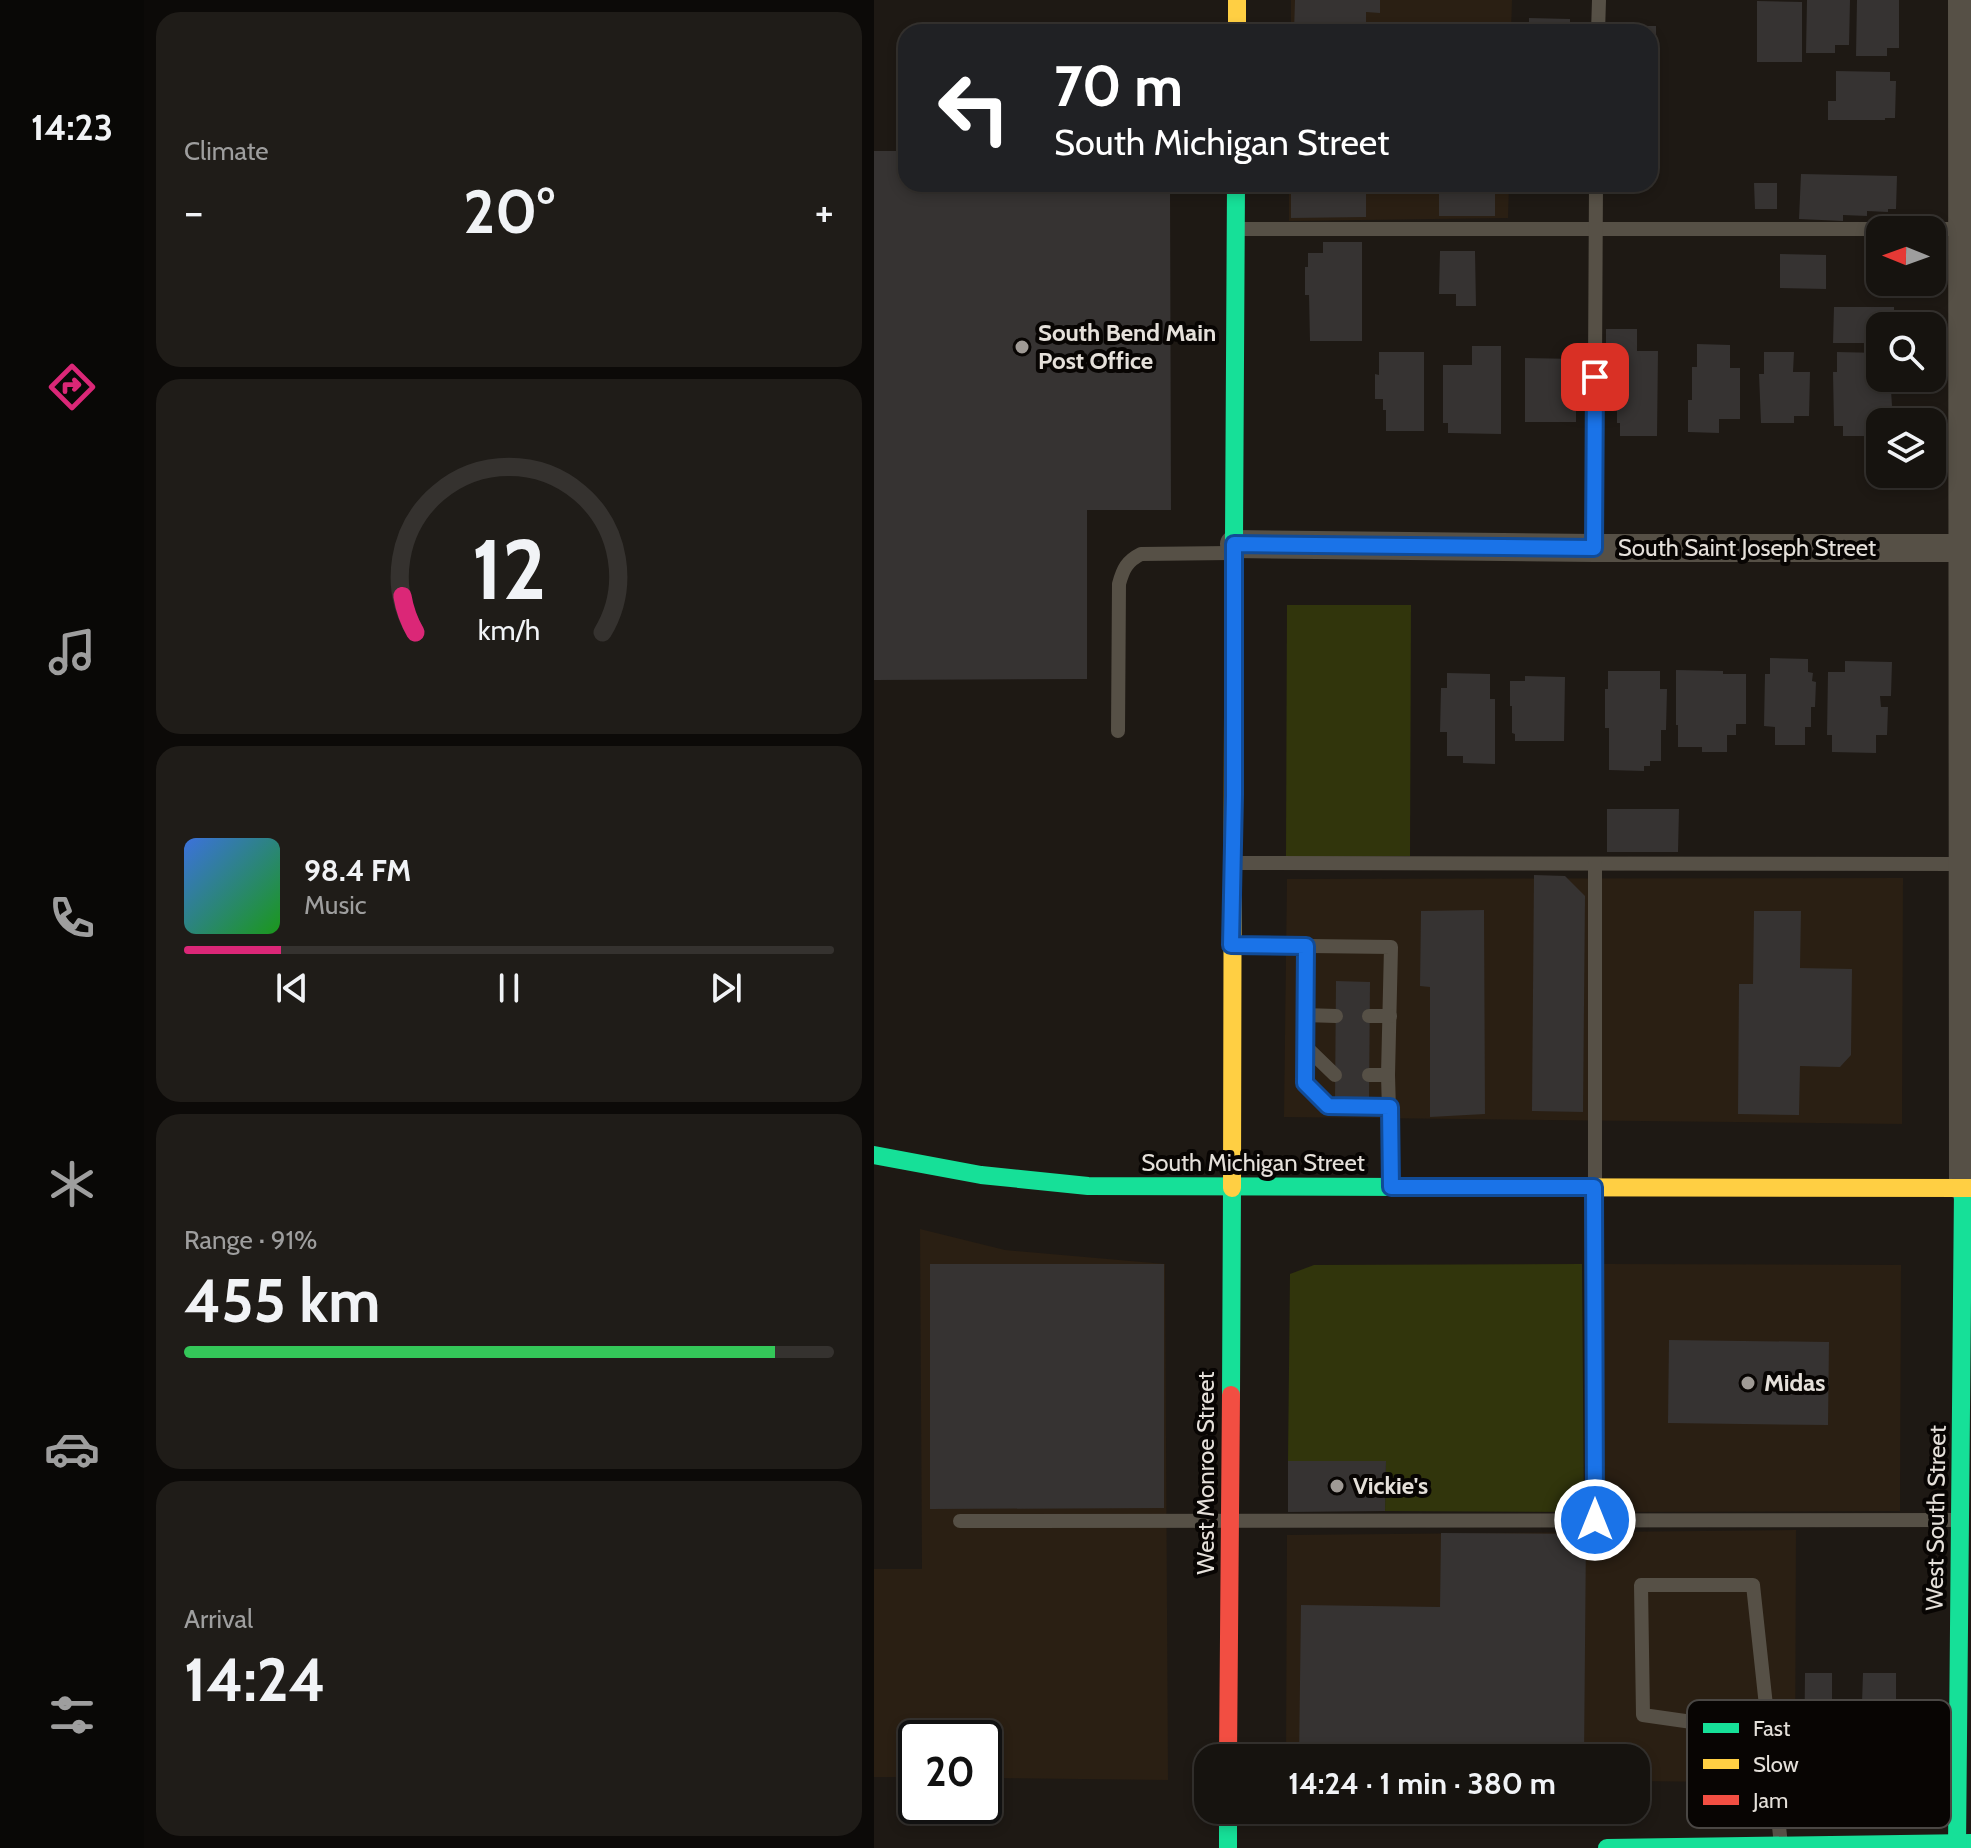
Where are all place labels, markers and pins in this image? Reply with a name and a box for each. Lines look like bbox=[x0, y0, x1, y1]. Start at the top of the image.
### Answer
place label: South Bend Main Post Office bbox=[1038, 318, 1216, 375]
marker: South Bend Main Post Office bbox=[1013, 338, 1031, 356]
pin bbox=[1561, 343, 1629, 411]
place label: Midas bbox=[1764, 1368, 1825, 1397]
marker: Midas bbox=[1739, 1374, 1757, 1392]
place label: Vickie's bbox=[1353, 1471, 1428, 1500]
marker: Vickie's bbox=[1328, 1477, 1346, 1495]

